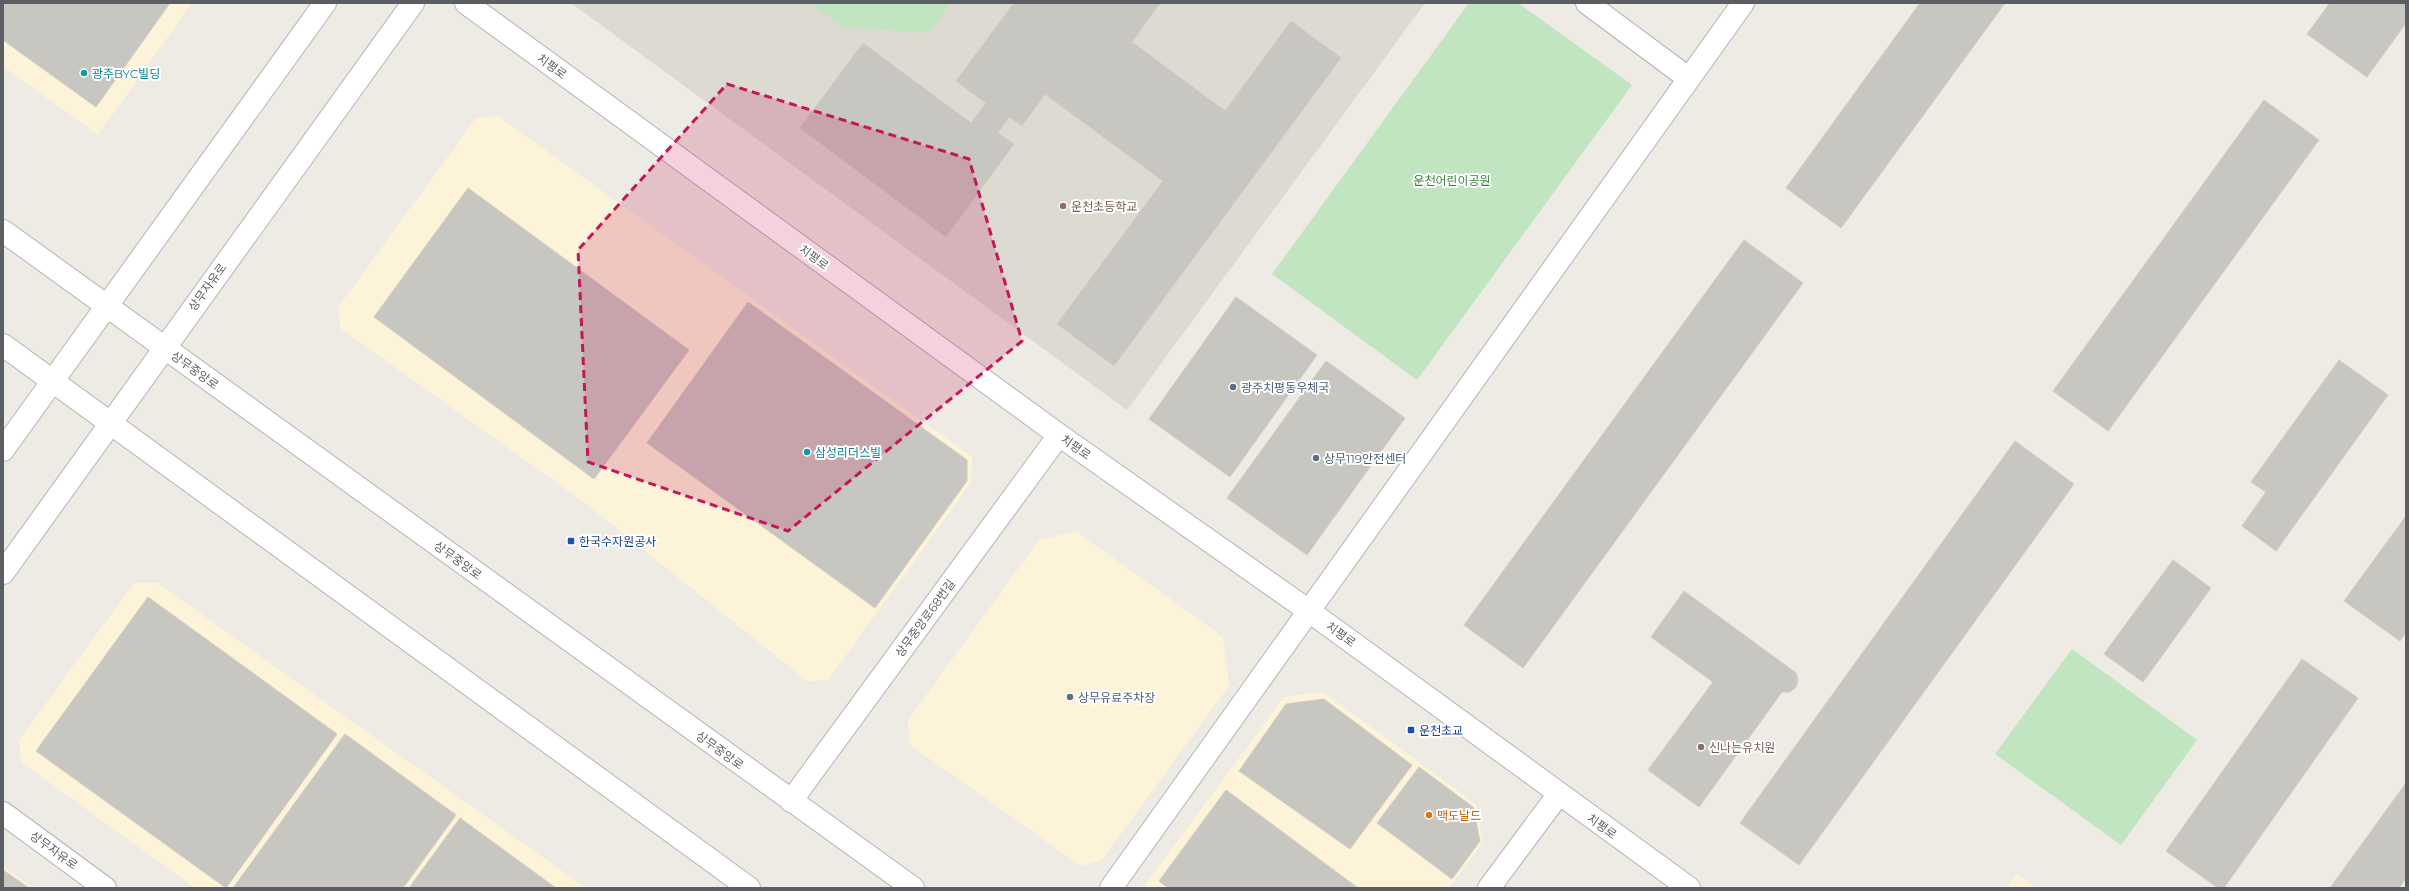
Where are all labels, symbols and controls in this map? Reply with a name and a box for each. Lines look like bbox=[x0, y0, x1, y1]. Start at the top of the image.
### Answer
street label: 치평로 bbox=[534, 50, 570, 82]
place label: 광주BYC빌딩 bbox=[92, 66, 160, 81]
marker: 광주BYC빌딩 bbox=[79, 68, 89, 78]
park label: 운천어린이공원 bbox=[1413, 173, 1491, 188]
place label: 운천초등학교 bbox=[1071, 199, 1137, 214]
marker: 운천초등학교 bbox=[1058, 201, 1068, 211]
street label: 치평로 bbox=[796, 241, 832, 273]
street label: 상무자유로 bbox=[185, 260, 229, 314]
street label: 상무중앙로 bbox=[168, 348, 222, 392]
place label: 광주치평동우체국 bbox=[1241, 380, 1329, 395]
marker: 광주치평동우체국 bbox=[1228, 382, 1238, 392]
street label: 치평로 bbox=[1058, 431, 1094, 463]
place label: 삼성리더스빌 bbox=[815, 445, 881, 460]
marker: 삼성리더스빌 bbox=[802, 447, 812, 457]
place label: 상무119안전센터 bbox=[1324, 451, 1406, 466]
marker: 상무119안전센터 bbox=[1311, 453, 1321, 463]
place label: 한국수자원공사 bbox=[579, 534, 656, 549]
marker: 한국수자원공사 bbox=[566, 536, 576, 546]
street label: 상무중앙로 bbox=[431, 538, 485, 582]
street label: 상무중앙로68번길 bbox=[892, 576, 958, 660]
street label: 치평로 bbox=[1323, 618, 1359, 650]
place label: 상무유료주차장 bbox=[1078, 690, 1155, 705]
marker: 상무유료주차장 bbox=[1065, 692, 1075, 702]
place label: 운천초교 bbox=[1419, 723, 1463, 738]
marker: 운천초교 bbox=[1406, 725, 1416, 735]
street label: 상무중앙로 bbox=[693, 728, 747, 772]
place label: 신나는유치원 bbox=[1709, 740, 1775, 755]
marker: 신나는유치원 bbox=[1696, 742, 1706, 752]
place label: 맥도날드 bbox=[1437, 808, 1481, 823]
marker: 맥도날드 bbox=[1424, 810, 1434, 820]
street label: 치평로 bbox=[1584, 810, 1620, 842]
street label: 상무자유로 bbox=[27, 828, 81, 872]

